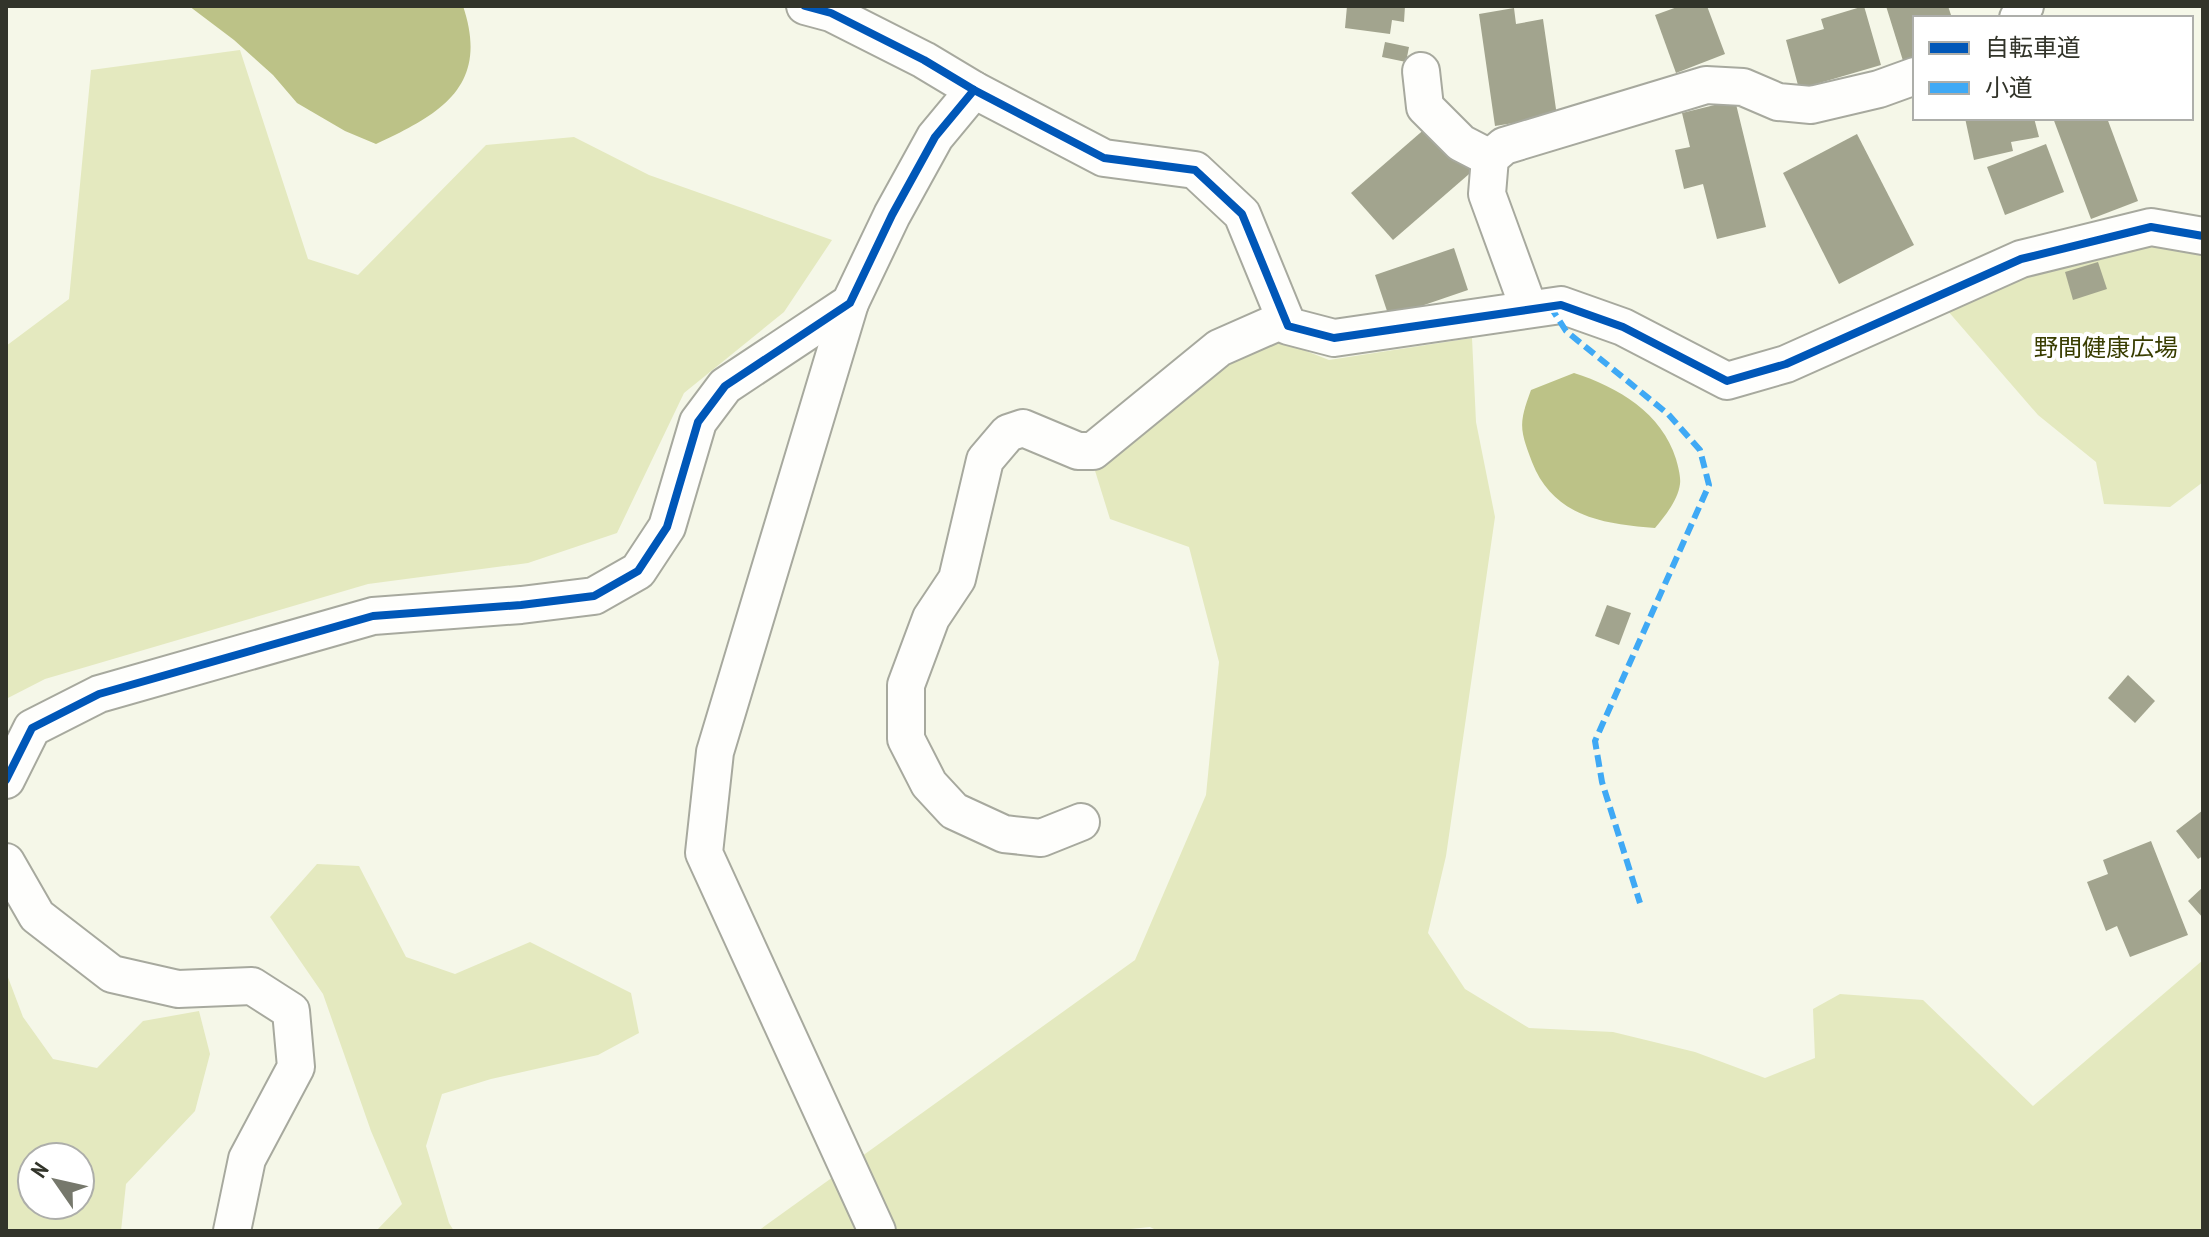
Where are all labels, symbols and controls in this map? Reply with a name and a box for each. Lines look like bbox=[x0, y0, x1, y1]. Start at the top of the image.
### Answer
legend bbox=[1913, 16, 2193, 120]
text: 自転車道 bbox=[1985, 32, 2081, 63]
text: 小道 bbox=[1985, 72, 2033, 103]
park label: 野間健康広場 bbox=[2034, 332, 2178, 363]
north arrow bbox=[16, 1141, 96, 1221]
text: N bbox=[24, 1157, 54, 1183]

